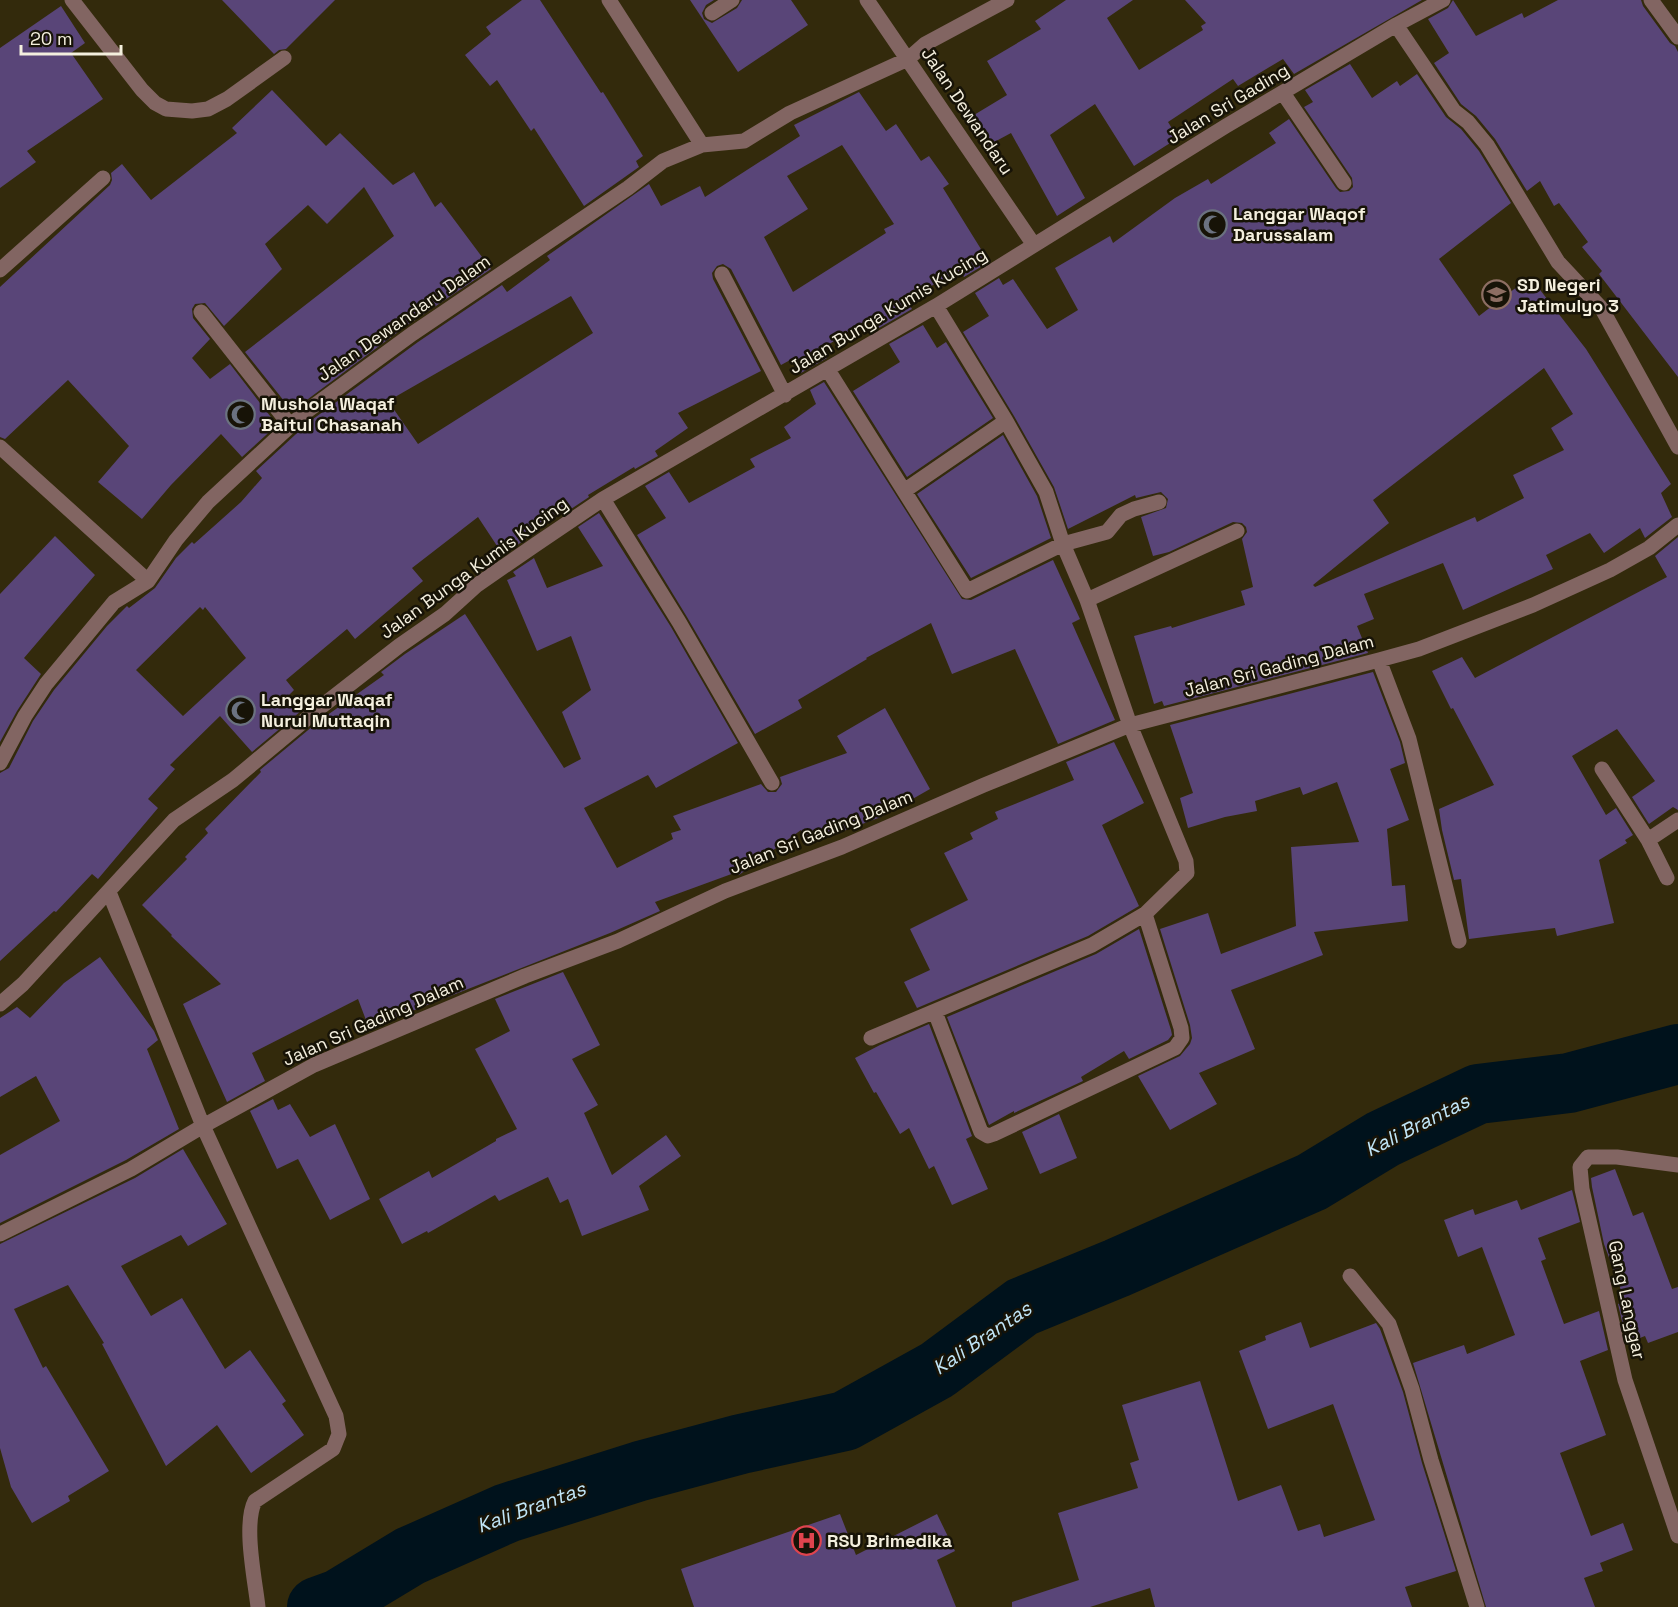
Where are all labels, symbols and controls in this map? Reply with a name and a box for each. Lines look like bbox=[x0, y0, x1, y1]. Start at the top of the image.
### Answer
scale bar bbox=[21, 18, 122, 56]
text: 20 m bbox=[30, 27, 73, 50]
street label: Jalan Dewandaru bbox=[916, 43, 1019, 179]
street label: Jalan Sri Gading bbox=[1162, 58, 1293, 149]
place label: Langgar Waqof Darussalam bbox=[1233, 202, 1366, 246]
mosque icon: Langgar Waqof Darussalam bbox=[1196, 208, 1228, 240]
street label: Jalan Bunga Kumis Kucing bbox=[785, 242, 991, 379]
street label: Jalan Dewandaru Dalam bbox=[313, 249, 495, 386]
place label: SD Negeri Jatimulyo 3 bbox=[1517, 273, 1619, 317]
school or university icon: SD Negeri Jatimulyo 3 bbox=[1480, 279, 1512, 311]
place label: Mushola Waqaf Baitul Chasanah bbox=[261, 392, 402, 436]
mosque icon: Mushola Waqaf Baitul Chasanah bbox=[224, 398, 256, 430]
street label: Jalan Bunga Kumis Kucing bbox=[375, 492, 572, 644]
street label: Jalan Sri Gading Dalam bbox=[1181, 629, 1376, 702]
place label: Langgar Waqaf Nurul Muttaqin bbox=[261, 688, 393, 732]
mosque icon: Langgar Waqaf Nurul Muttaqin bbox=[224, 694, 256, 726]
street label: Jalan Sri Gading Dalam bbox=[726, 784, 916, 879]
street label: Jalan Sri Gading Dalam bbox=[279, 970, 467, 1071]
water label: Kali Brantas bbox=[1360, 1087, 1475, 1162]
street label: Gang Langgar bbox=[1604, 1238, 1651, 1362]
water label: Kali Brantas bbox=[928, 1295, 1038, 1381]
water label: Kali Brantas bbox=[473, 1475, 590, 1539]
hospital icon: RSU Brimedika bbox=[790, 1525, 822, 1557]
place label: RSU Brimedika bbox=[827, 1529, 953, 1552]

